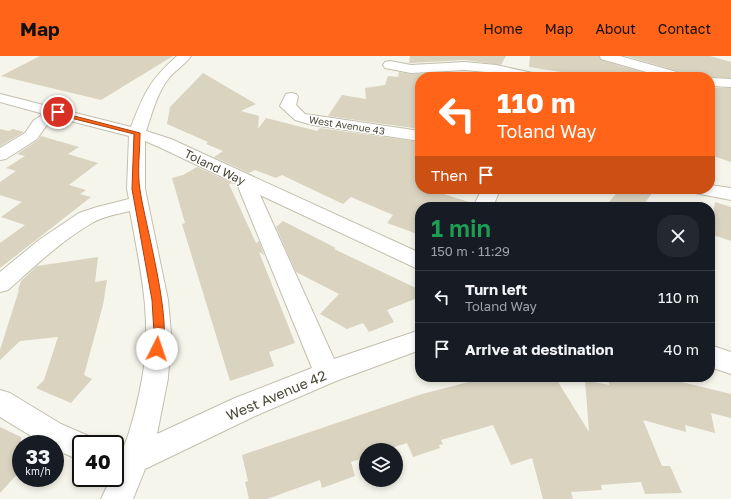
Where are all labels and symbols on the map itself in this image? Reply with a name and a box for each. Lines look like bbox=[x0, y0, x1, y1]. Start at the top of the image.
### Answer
pin bbox=[41, 95, 75, 129]
street label: West Avenue 43 bbox=[308, 113, 386, 137]
street label: Toland Way bbox=[182, 146, 248, 188]
position arrow bbox=[136, 328, 178, 370]
street label: West Avenue 42 bbox=[223, 366, 329, 424]
speed limit sign: 40 bbox=[72, 435, 124, 487]

